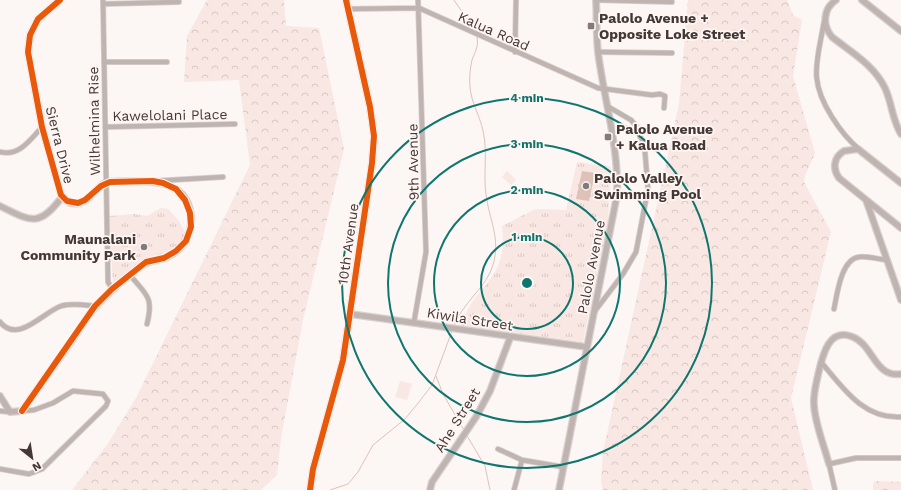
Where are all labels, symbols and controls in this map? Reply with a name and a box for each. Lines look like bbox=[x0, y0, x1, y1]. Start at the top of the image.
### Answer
street label: Kalua Road bbox=[456, 8, 532, 54]
place label: Palolo Avenue + Opposite Loke Street bbox=[599, 10, 746, 42]
marker: Palolo Avenue + Opposite Loke Street bbox=[586, 21, 596, 31]
street label: Wilhelmina Rise bbox=[85, 66, 103, 176]
text: 4 min bbox=[510, 91, 544, 105]
street label: Sierra Drive bbox=[43, 105, 77, 185]
street label: Kawelolani Place bbox=[112, 106, 228, 124]
place label: Palolo Avenue + Kalua Road bbox=[616, 121, 713, 153]
street label: 9th Avenue bbox=[404, 123, 422, 201]
marker: Palolo Avenue + Kalua Road bbox=[603, 132, 613, 142]
text: 3 min bbox=[511, 137, 543, 151]
place label: Palolo Valley Swimming Pool bbox=[594, 170, 702, 202]
marker: Palolo Valley Swimming Pool bbox=[581, 181, 591, 191]
text: 2 min bbox=[511, 183, 543, 197]
street label: 10th Avenue bbox=[334, 202, 362, 286]
street label: Palolo Avenue bbox=[574, 219, 608, 315]
text: 1 min bbox=[512, 230, 542, 244]
place label: Maunalani Community Park bbox=[20, 231, 136, 263]
marker: Maunalani Community Park bbox=[139, 242, 149, 252]
centre of rings bbox=[520, 276, 534, 290]
street label: Kiwila Street bbox=[426, 304, 514, 334]
street label: Ahe Street bbox=[431, 385, 483, 455]
north arrow bbox=[12, 438, 52, 478]
text: N bbox=[30, 459, 44, 474]

